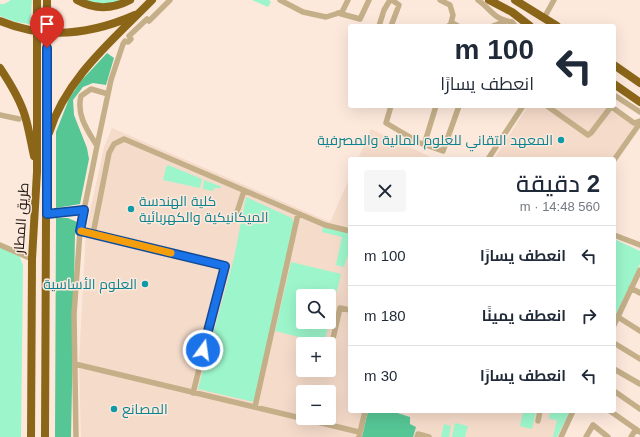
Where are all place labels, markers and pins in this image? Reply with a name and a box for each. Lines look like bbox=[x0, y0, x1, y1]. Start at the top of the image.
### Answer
pin bbox=[30, 7.0, 64, 48]
place label: المعهد التقاني للعلوم المالية والمصرفية bbox=[317, 132, 553, 152]
marker: المعهد التقاني للعلوم المالية والمصرفية bbox=[556, 135, 566, 145]
place label: كلية الهندسة الميكانيكية والكهربائية bbox=[139, 193, 268, 225]
marker: كلية الهندسة الميكانيكية والكهربائية bbox=[126, 204, 136, 214]
place label: العلوم الأساسية bbox=[43, 276, 137, 294]
marker: العلوم الأساسية bbox=[140, 279, 150, 289]
place label: المصانع bbox=[122, 401, 168, 418]
marker: المصانع bbox=[109, 404, 119, 414]

